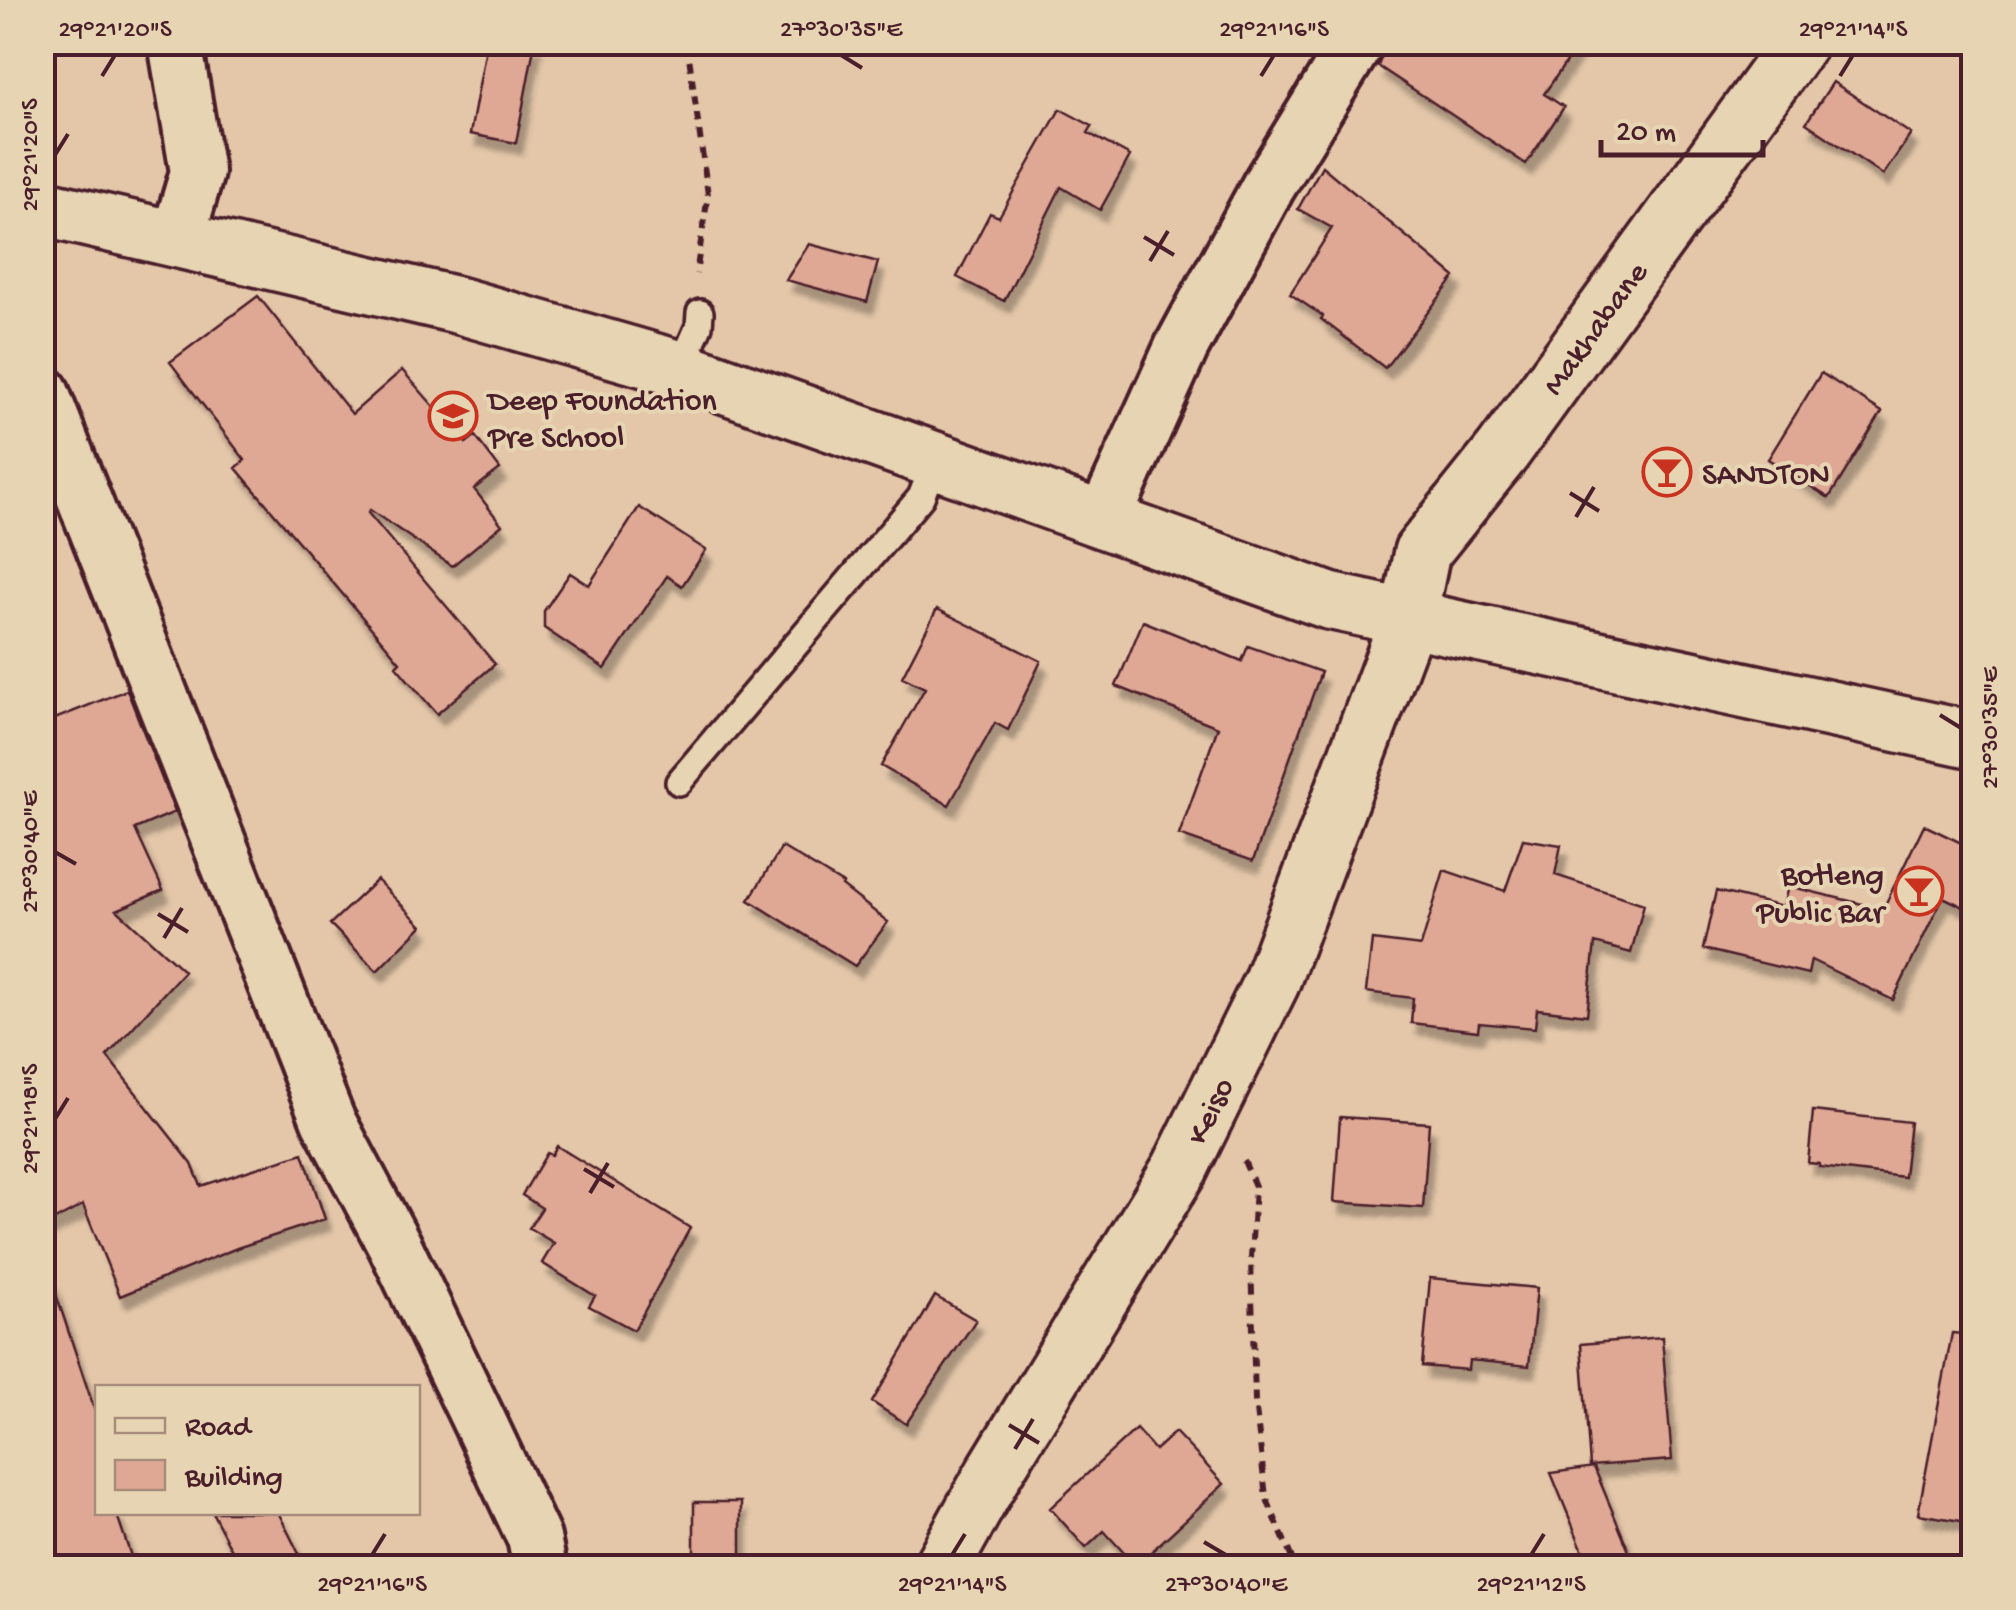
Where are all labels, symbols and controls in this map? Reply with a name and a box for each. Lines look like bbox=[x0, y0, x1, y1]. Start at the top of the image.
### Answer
text: 29°21'20"S bbox=[58, 17, 172, 46]
text: 27°30'35"E bbox=[780, 17, 903, 46]
text: 29°21'16"S bbox=[1219, 17, 1329, 46]
text: 29°21'14"S bbox=[1799, 17, 1908, 46]
scale bar bbox=[1601, 95, 1764, 157]
text: 29°21'20"S bbox=[18, 98, 47, 212]
text: 20 m bbox=[1616, 117, 1676, 152]
street label: Makhabane bbox=[1536, 255, 1658, 404]
place label: Deep Foundation Pre School bbox=[486, 384, 717, 459]
school or university icon: Deep Foundation Pre School bbox=[427, 390, 479, 442]
bar icon: SANDTON bbox=[1641, 446, 1693, 498]
place label: SANDTON bbox=[1702, 458, 1830, 496]
text: 27°30'35"E bbox=[1978, 666, 2007, 789]
text: 27°30'40"E bbox=[18, 790, 47, 913]
place label: Botleng Public Bar bbox=[1756, 859, 1887, 934]
bar icon: Botleng Public Bar bbox=[1893, 865, 1945, 917]
text: 29°21'18"S bbox=[18, 1063, 47, 1174]
street label: Keiso bbox=[1180, 1073, 1245, 1152]
legend bbox=[95, 1385, 420, 1515]
text: Road bbox=[185, 1412, 253, 1447]
text: Building bbox=[184, 1462, 283, 1497]
text: 29°21'16"S bbox=[317, 1572, 427, 1601]
text: 29°21'14"S bbox=[898, 1572, 1007, 1601]
text: 27°30'40"E bbox=[1165, 1572, 1288, 1601]
text: 29°21'12"S bbox=[1476, 1572, 1586, 1601]

